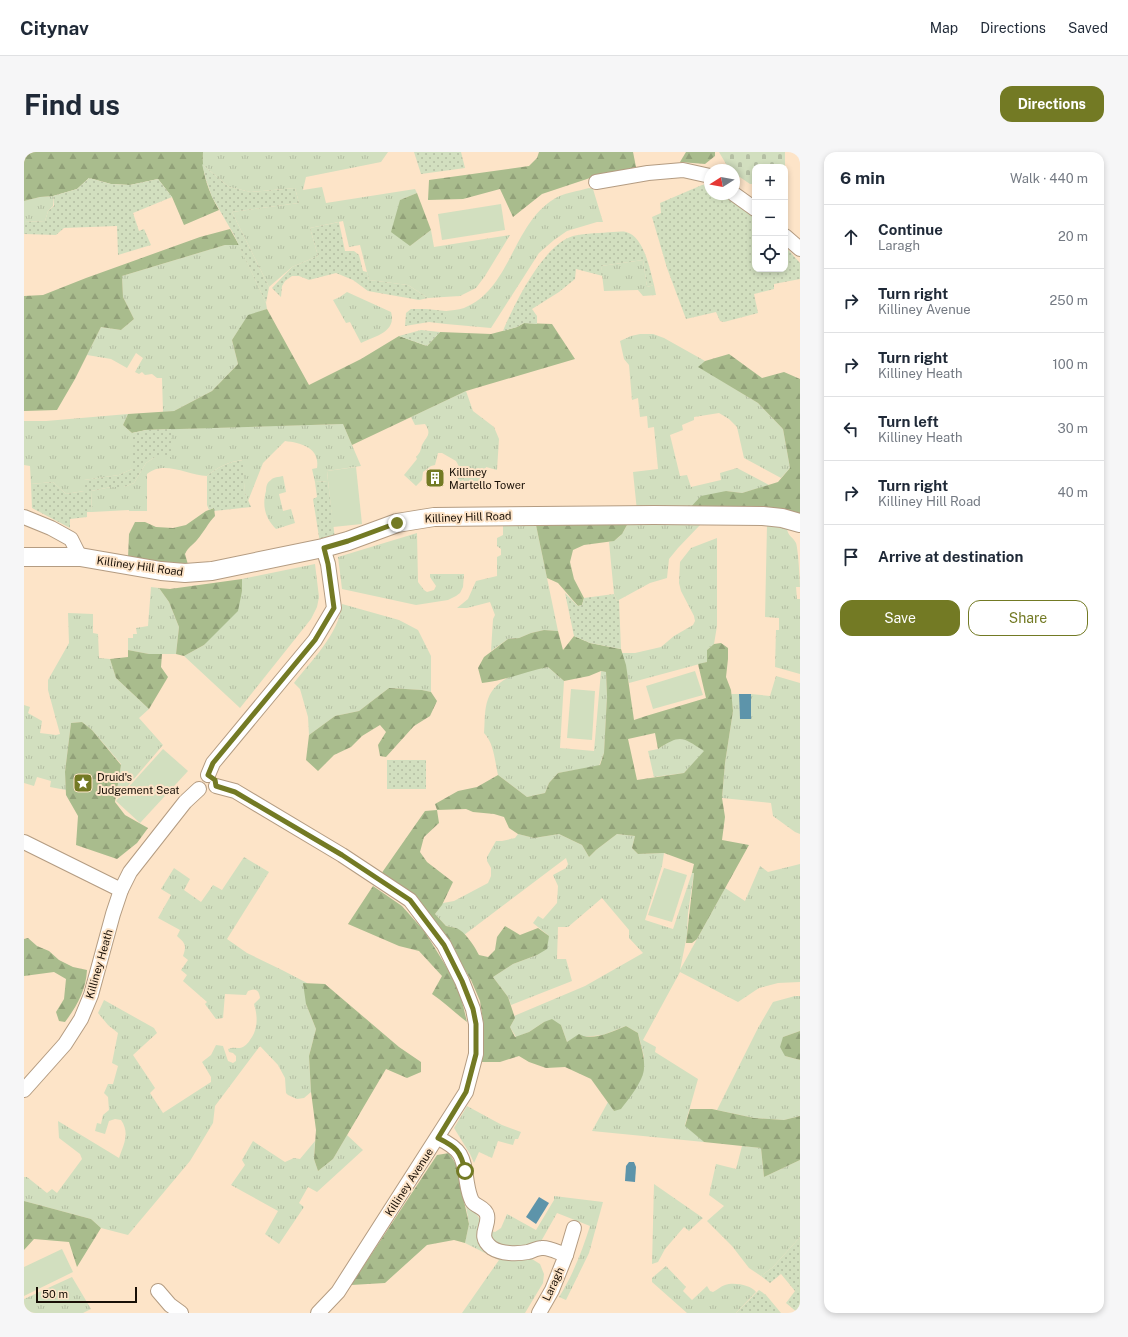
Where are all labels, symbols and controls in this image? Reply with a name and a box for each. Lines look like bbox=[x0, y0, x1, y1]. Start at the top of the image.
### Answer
text: Citynav bbox=[20, 17, 89, 39]
text: Map bbox=[930, 20, 958, 36]
text: Directions bbox=[980, 20, 1046, 36]
text: Saved bbox=[1068, 20, 1108, 36]
button: Directions bbox=[1000, 86, 1104, 122]
text: Find us bbox=[24, 88, 120, 121]
north arrow bbox=[704, 164, 740, 200]
map controls bbox=[752, 164, 788, 272]
button: + bbox=[752, 164, 788, 200]
text: 6 min bbox=[840, 168, 885, 188]
text: Walk · 440 m bbox=[1010, 171, 1088, 186]
button: − bbox=[752, 200, 788, 236]
text: Continue bbox=[878, 221, 943, 238]
icon: ahead bbox=[840, 226, 862, 248]
text: 20 m bbox=[1058, 229, 1088, 244]
button: locate bbox=[752, 236, 788, 272]
text: Laragh bbox=[878, 238, 920, 253]
text: Turn right bbox=[878, 285, 948, 302]
icon: right bbox=[840, 290, 862, 312]
text: 250 m bbox=[1050, 293, 1088, 308]
text: Killiney Avenue bbox=[878, 302, 971, 317]
text: Turn right bbox=[878, 349, 948, 366]
icon: right bbox=[840, 354, 862, 376]
text: 100 m bbox=[1052, 357, 1088, 372]
text: Killiney Heath bbox=[878, 366, 963, 381]
text: Turn left bbox=[878, 413, 939, 430]
icon: left bbox=[840, 418, 862, 440]
text: 30 m bbox=[1058, 421, 1088, 436]
text: Killiney Heath bbox=[878, 430, 963, 445]
place label: Killiney Martello Tower bbox=[449, 466, 525, 491]
building icon: Killiney Martello Tower bbox=[424, 467, 446, 489]
text: Turn right bbox=[878, 477, 948, 494]
icon: right bbox=[840, 482, 862, 504]
text: 40 m bbox=[1057, 485, 1088, 500]
text: Killiney Hill Road bbox=[878, 494, 981, 509]
street label: Killiney Hill Road bbox=[424, 509, 512, 525]
route end bbox=[388, 514, 406, 532]
icon: arrive bbox=[840, 546, 862, 568]
text: Arrive at destination bbox=[878, 548, 1023, 565]
street label: Killiney Hill Road bbox=[96, 554, 184, 578]
button: Save bbox=[840, 600, 960, 636]
button: Share bbox=[968, 600, 1088, 636]
place label: Druid's Judgement Seat bbox=[97, 771, 180, 796]
place icon: Druid's Judgement Seat bbox=[72, 772, 94, 794]
street label: Killiney Heath bbox=[83, 928, 115, 1000]
street label: Killiney Avenue bbox=[383, 1146, 435, 1218]
route start bbox=[456, 1162, 474, 1180]
street label: Laragh bbox=[540, 1265, 566, 1303]
scale bar bbox=[36, 1285, 137, 1304]
text: 50 m bbox=[42, 1288, 68, 1300]

